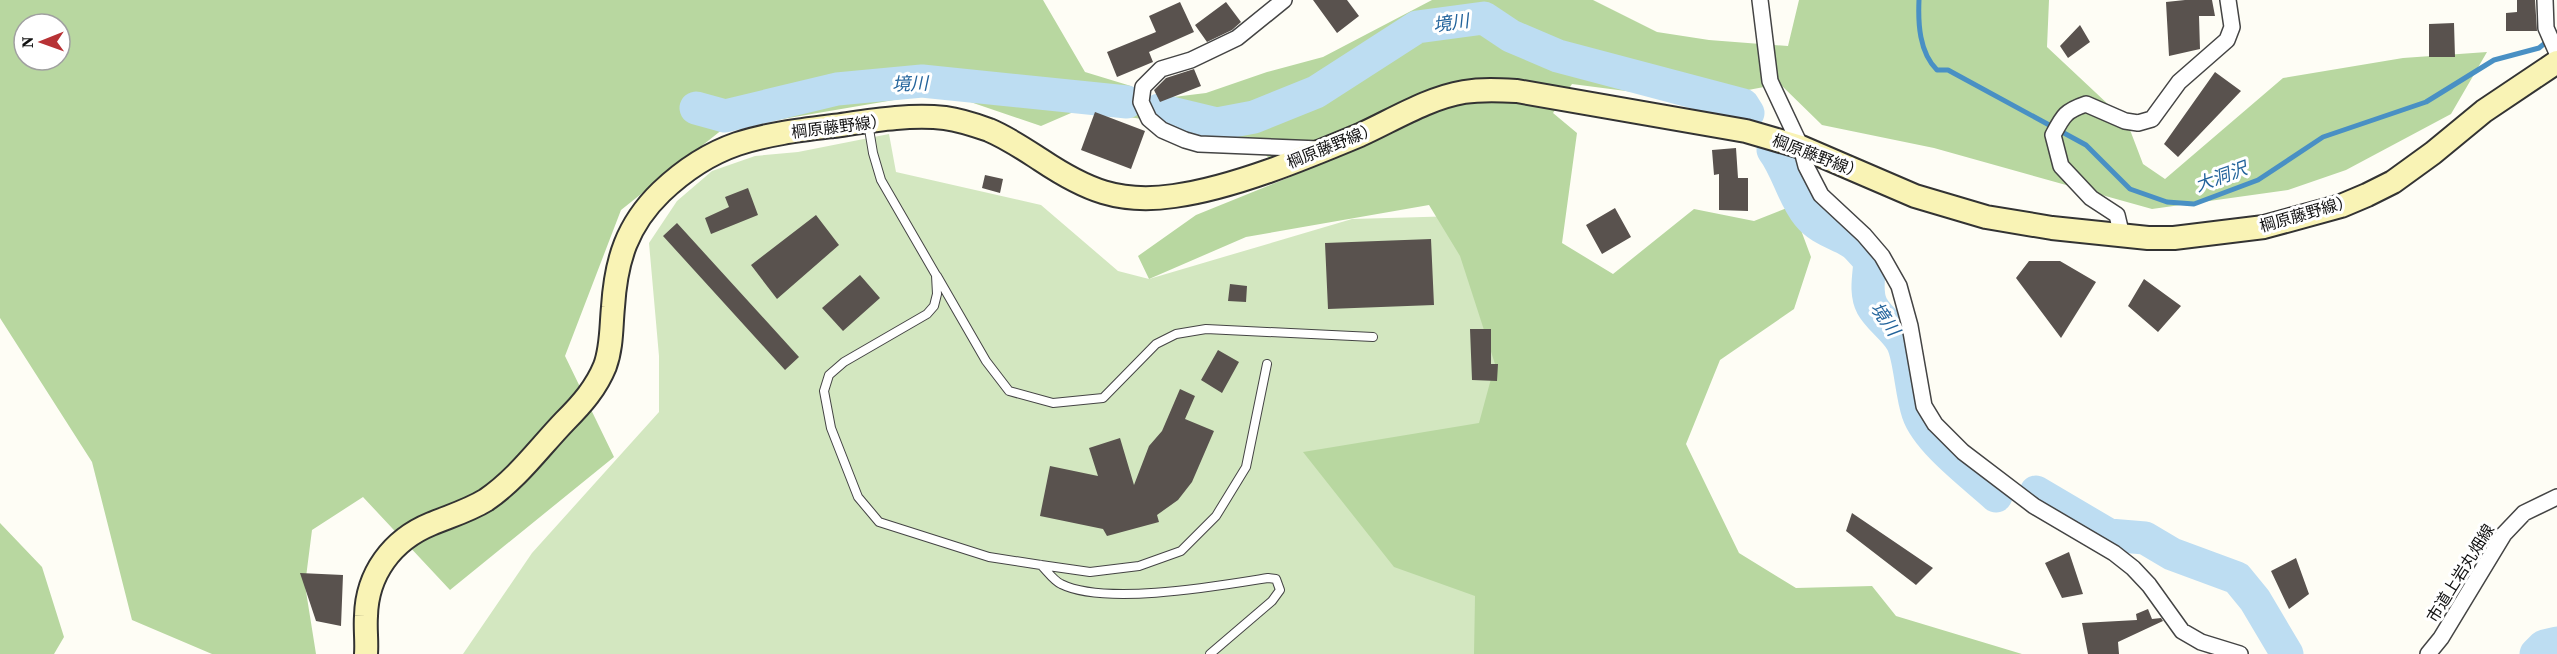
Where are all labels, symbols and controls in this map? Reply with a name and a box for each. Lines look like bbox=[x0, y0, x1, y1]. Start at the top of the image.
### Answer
water label: 境川 bbox=[1431, 7, 1472, 37]
north arrow bbox=[12, 12, 72, 72]
text: N bbox=[16, 36, 38, 48]
water label: 境川 bbox=[892, 70, 930, 97]
street label: 棡原藤野線） bbox=[790, 109, 888, 143]
street label: 棡原藤野線） bbox=[1283, 117, 1381, 173]
street label: 棡原藤野線） bbox=[1769, 129, 1867, 183]
water label: 大洞沢 bbox=[2191, 155, 2252, 198]
street label: 棡原藤野線） bbox=[2257, 189, 2355, 237]
water label: 境川 bbox=[1865, 297, 1907, 342]
street label: 市道上岩丸畑線 bbox=[2421, 520, 2499, 626]

